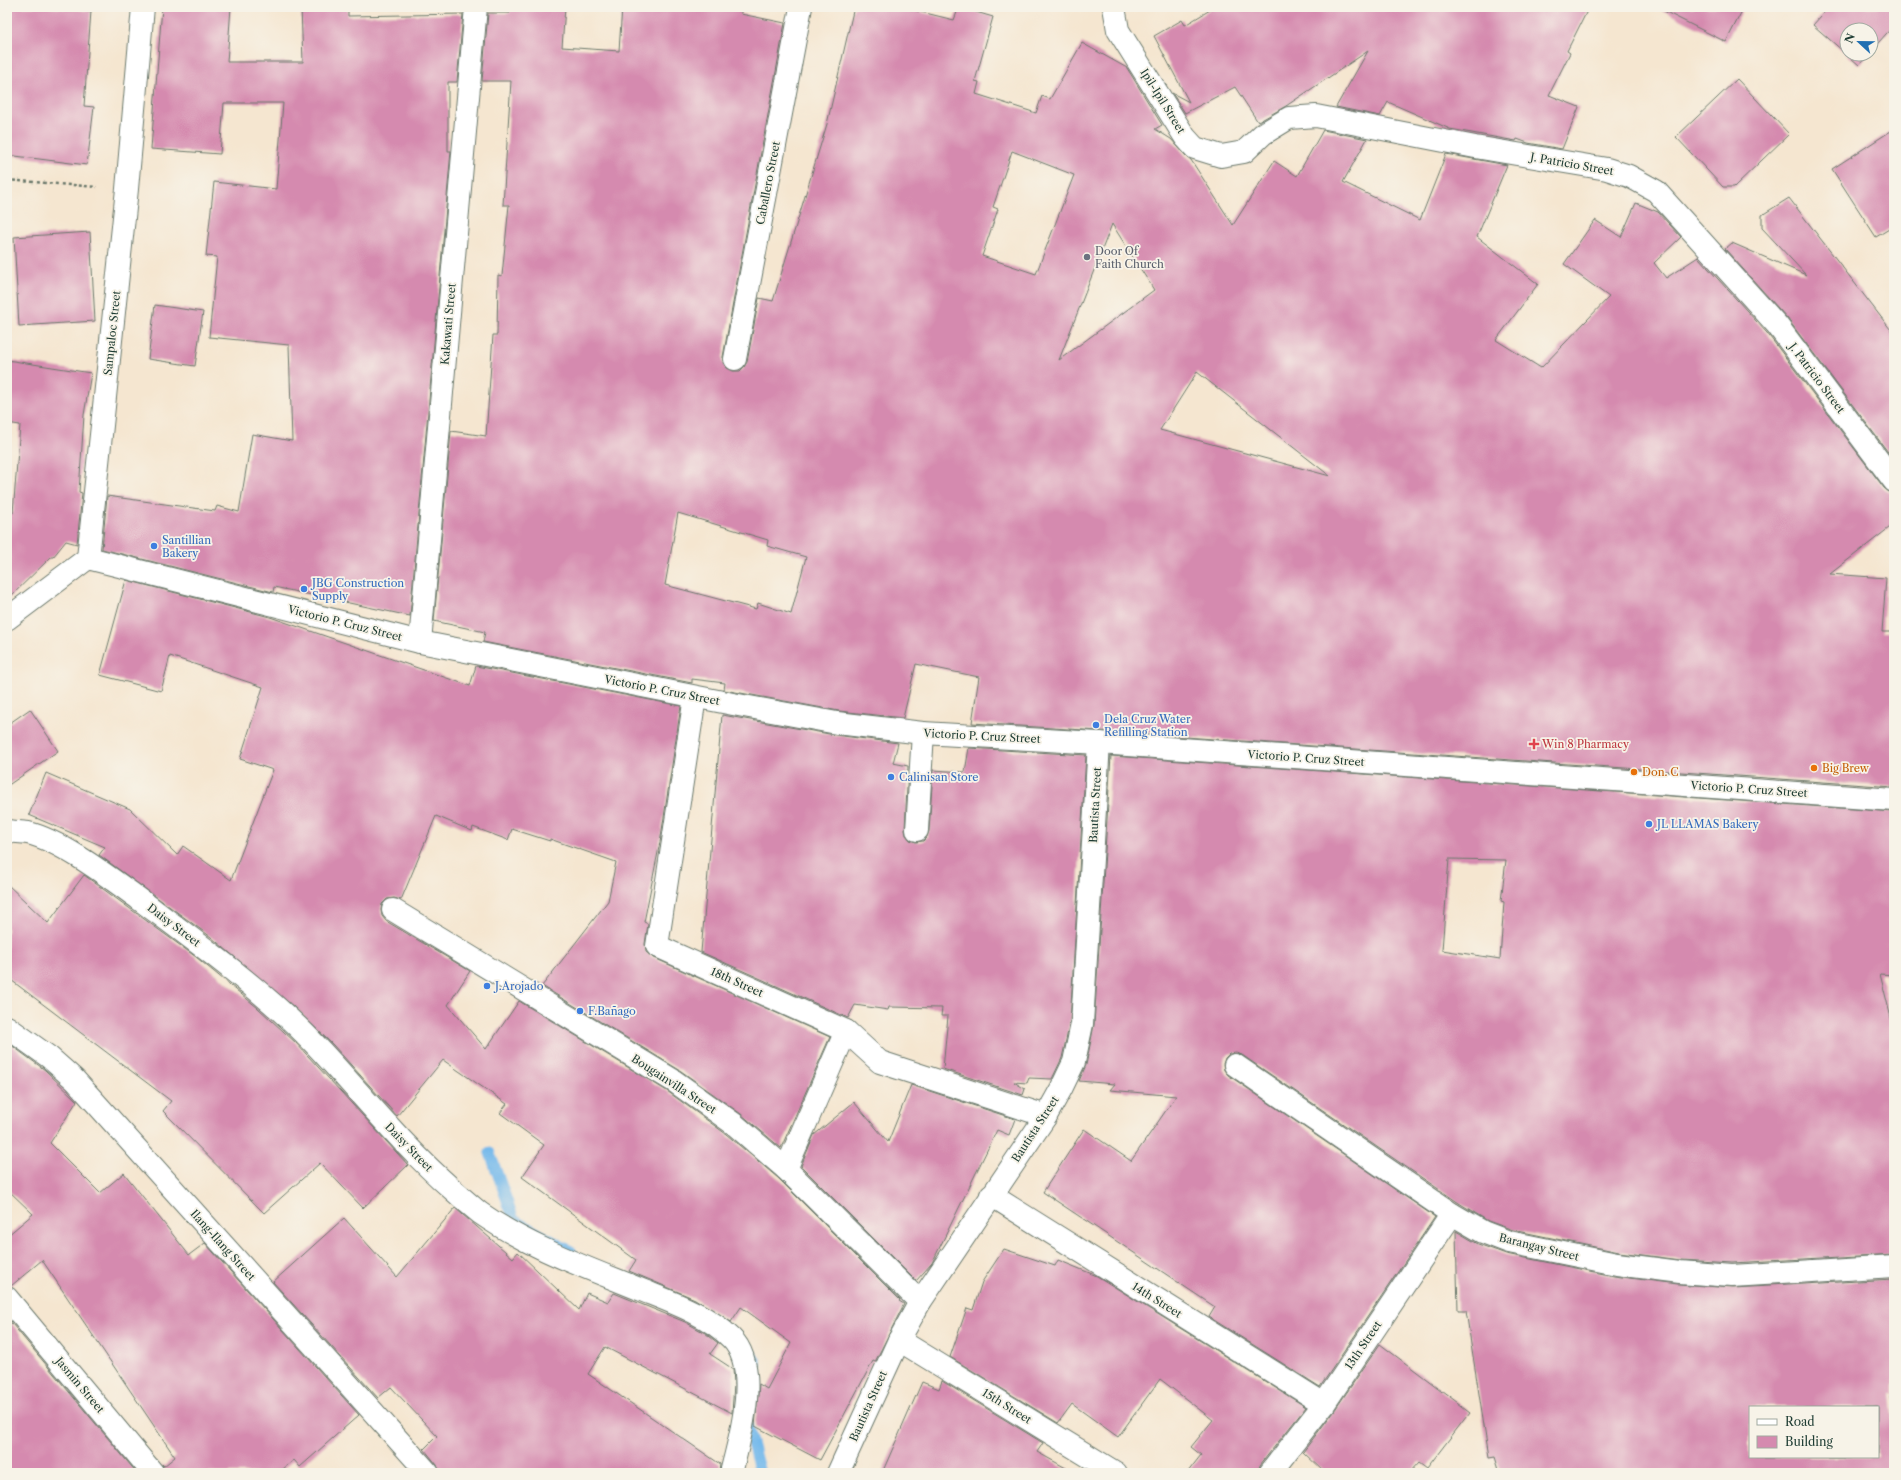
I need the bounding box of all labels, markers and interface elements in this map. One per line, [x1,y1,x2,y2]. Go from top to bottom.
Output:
north arrow [1839,22,1879,62]
text: N [1841,31,1858,45]
street label: Ipil-Ipil Street [1137,66,1189,136]
street label: Caballero Street [753,140,783,226]
street label: J. Patricio Street [1527,149,1615,178]
place label: Door Of Faith Church [1095,244,1164,271]
marker: Door Of Faith Church [1082,252,1092,262]
street label: Kakawati Street [437,282,459,365]
street label: Sampaloc Street [101,290,123,376]
street label: J. Patricio Street [1785,338,1848,416]
place label: Santillian Bakery [162,533,211,560]
marker: Santillian Bakery [149,541,159,551]
place label: JBG Construction Supply [310,576,404,603]
marker: JBG Construction Supply [299,584,309,594]
street label: Victorio P. Cruz Street [285,602,404,644]
street label: Victorio P. Cruz Street [602,672,721,708]
place label: Dela Cruz Water Refilling Station [1104,712,1191,739]
marker: Dela Cruz Water Refilling Station [1091,720,1101,730]
street label: Victorio P. Cruz Street [922,726,1041,746]
place label: Win 8 Pharmacy [1541,737,1630,751]
marker: Win 8 Pharmacy [1529,739,1539,749]
street label: Victorio P. Cruz Street [1246,747,1365,769]
place label: Big Brew [1822,761,1870,775]
marker: Big Brew [1809,763,1819,773]
place label: Don. C [1642,765,1679,779]
street label: Bautista Street [1086,767,1104,843]
marker: Don. C [1629,767,1639,777]
place label: Calinisan Store [899,770,978,784]
marker: Calinisan Store [886,772,896,782]
street label: Victorio P. Cruz Street [1689,778,1808,800]
place label: JL LLAMAS Bakery [1655,817,1759,831]
marker: JL LLAMAS Bakery [1644,819,1654,829]
street label: Daisy Street [145,901,203,950]
street label: 18th Street [709,964,766,1000]
place label: J.Arojado [493,979,544,993]
marker: J.Arojado [482,981,492,991]
place label: F.Bañago [588,1004,636,1018]
marker: F.Bañago [575,1006,585,1016]
street label: Bougainvilla Street [629,1051,719,1117]
street label: Bautista Street [1008,1093,1062,1165]
street label: Daisy Street [382,1120,436,1174]
street label: Ilang-Ilang Street [187,1207,259,1284]
street label: Barangay Street [1498,1230,1581,1264]
street label: 14th Street [1130,1279,1184,1321]
street label: 13th Street [1342,1318,1384,1372]
street label: Jasmin Street [51,1353,108,1416]
street label: Bautista Street [846,1368,890,1444]
street label: 15th Street [980,1385,1034,1427]
legend [1749,1406,1879,1458]
text: Road [1785,1414,1815,1429]
text: Building [1785,1434,1833,1449]

